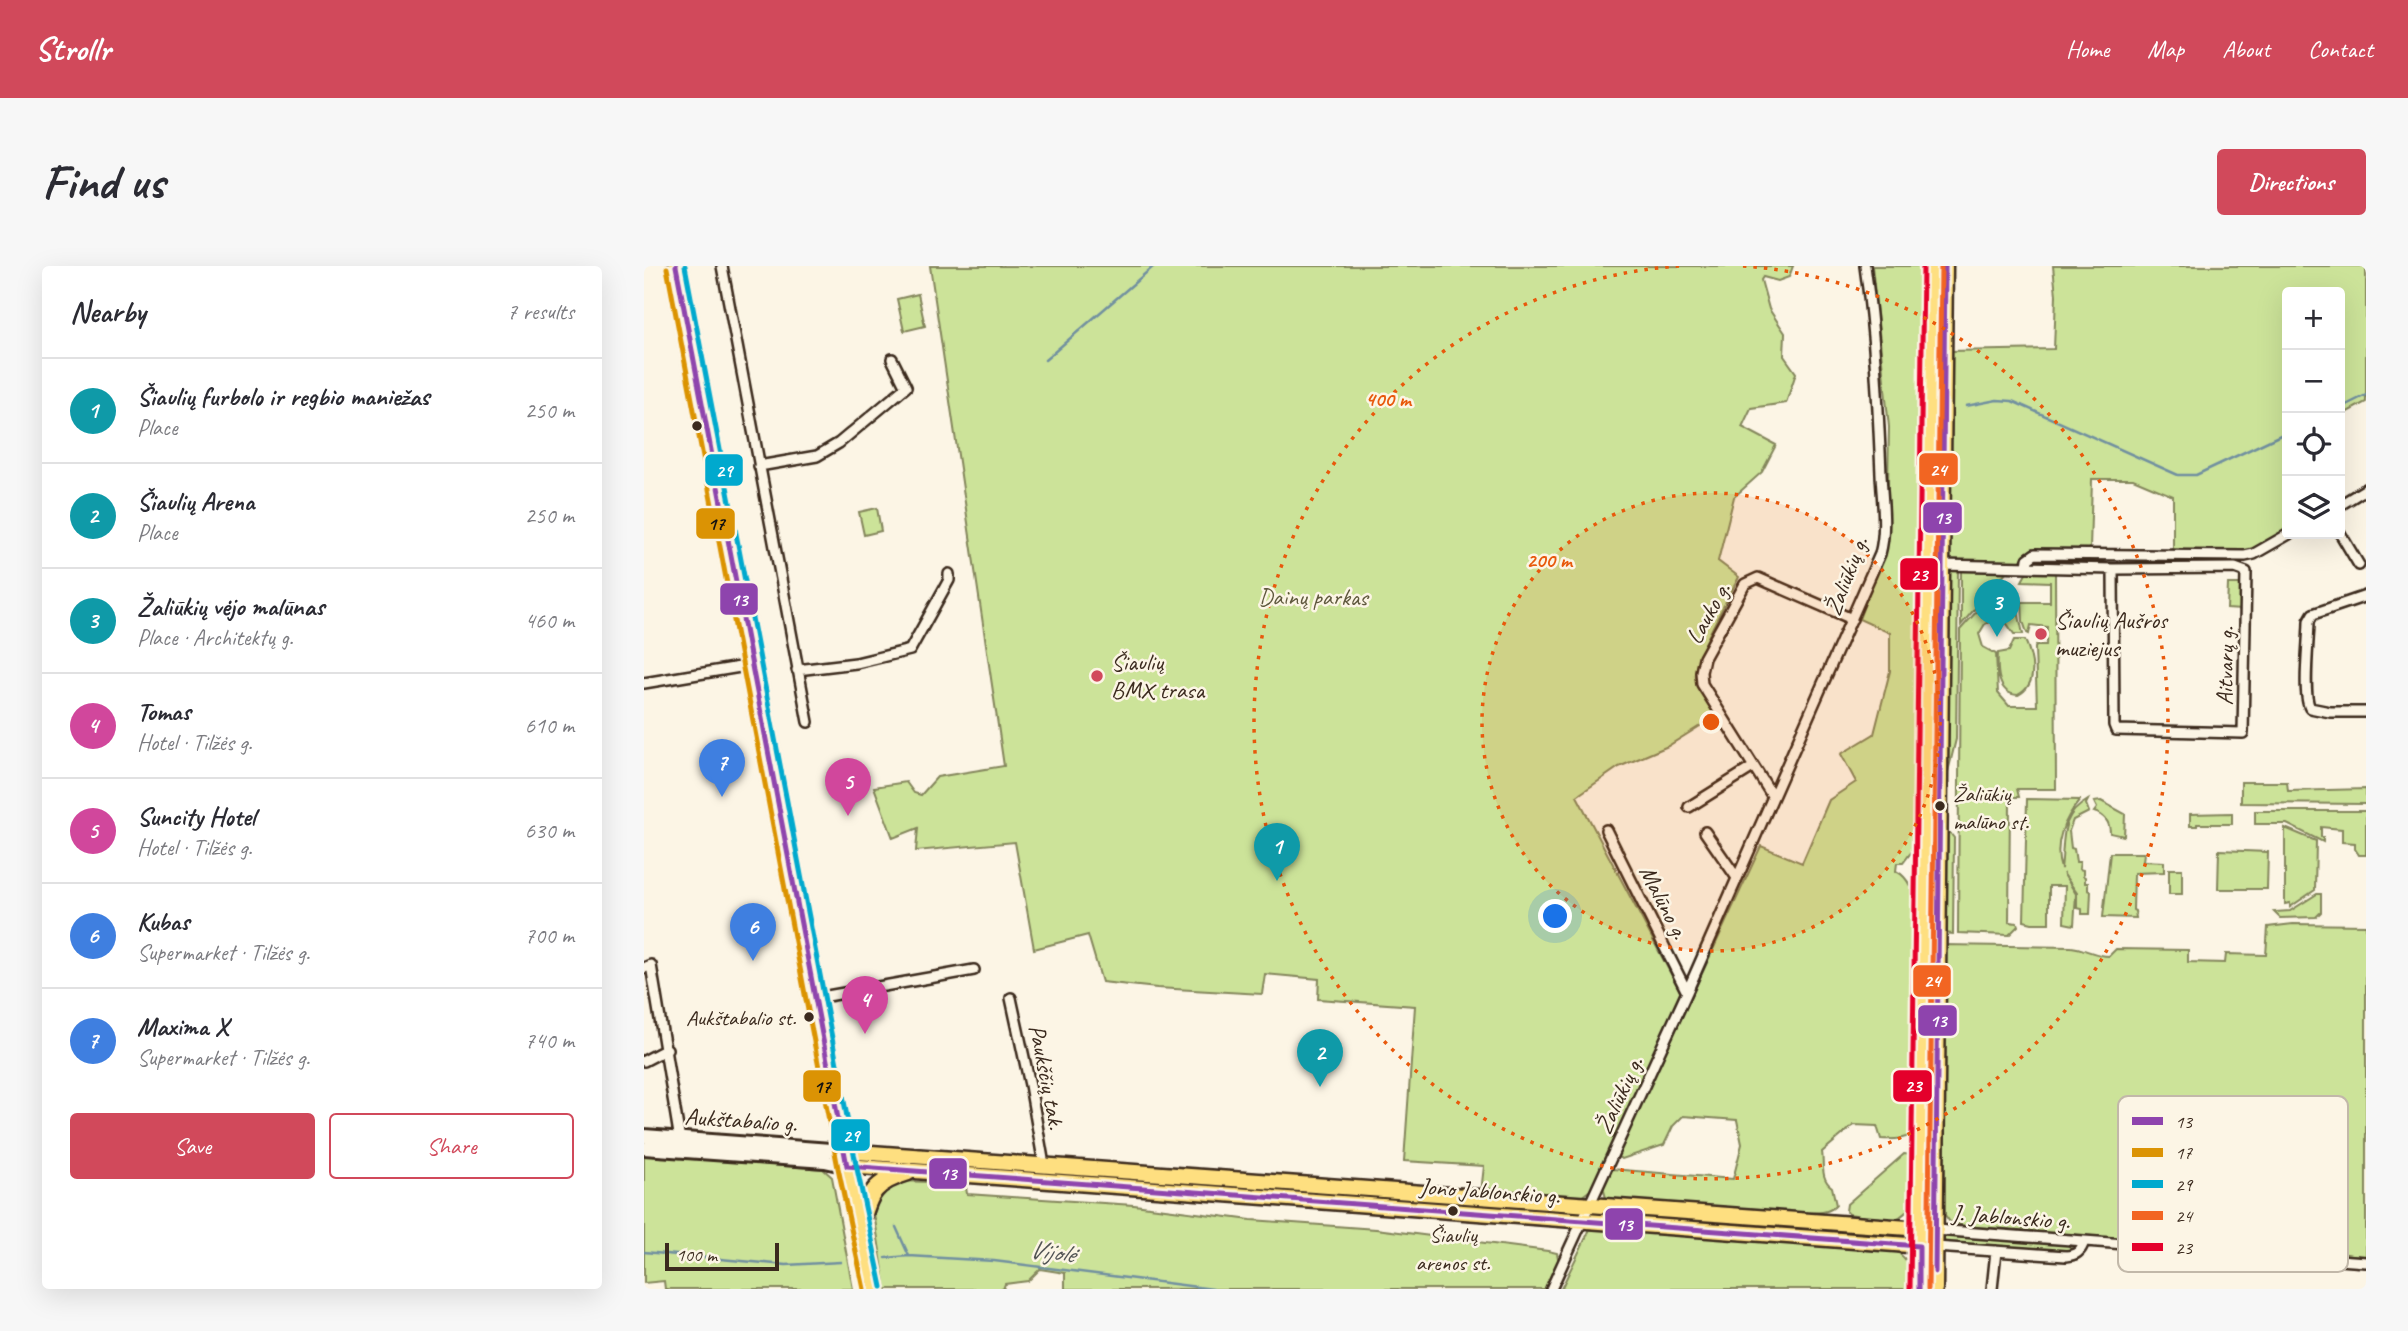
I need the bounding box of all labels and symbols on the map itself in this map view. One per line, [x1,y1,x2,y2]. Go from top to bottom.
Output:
text: 400 m [1365,386,1413,412]
unlabelled marker [690,419,704,433]
line badge: 24 [1918,452,1959,486]
line badge: 29 [704,453,744,487]
text: 24 [1929,458,1949,482]
text: 29 [716,459,735,483]
line badge: 13 [1922,501,1963,534]
text: 13 [1933,506,1953,530]
line badge: 17 [695,507,736,540]
text: 17 [707,512,727,536]
street label: Žaliūkių g. [1817,532,1875,620]
text: 200 m [1526,547,1574,573]
line badge: 23 [1899,557,1939,591]
text: 23 [1910,563,1930,587]
street label: Lauko g. [1679,577,1737,649]
pin: 3 [1974,579,2020,637]
line badge: 13 [719,582,759,616]
park label: Dainų parkas [1258,582,1370,612]
text: 13 [730,588,750,612]
place label: Šiaulių Aušros muziejus [2055,605,2169,663]
marker: Šiaulių Aušros muziejus [2033,626,2049,642]
street label: Aitvarų g. [2209,626,2241,706]
place label: Šiaulių BMX trasa [1111,647,1205,705]
marker: Šiaulių BMX trasa [1089,668,1105,684]
centre of rings [1699,710,1723,734]
pin: 7 [699,739,745,797]
pin: 5 [825,758,871,816]
place label: Žaliūkių malūno st. [1953,780,2030,836]
marker: Žaliūkių malūno st. [1933,799,1947,813]
pin: 1 [1254,823,1300,881]
street label: Malūno g. [1633,860,1695,944]
your location [1538,899,1572,933]
pin: 6 [730,903,776,961]
line badge: 24 [1912,964,1952,998]
text: 24 [1923,969,1943,993]
pin: 4 [842,976,888,1034]
place label: Aukštabalio st. [686,1004,797,1032]
line badge: 13 [1917,1004,1958,1037]
text: 13 [1929,1009,1949,1033]
marker: Aukštabalio st. [802,1010,816,1024]
street label: Paukščių tak. [1022,1022,1072,1132]
pin: 2 [1297,1029,1343,1087]
street label: Žaliūkių g. [1588,1051,1650,1138]
line badge: 17 [802,1069,842,1103]
line badge: 23 [1892,1069,1933,1103]
text: 23 [1904,1074,1924,1098]
text: 17 [813,1075,833,1099]
legend [2118,1096,2348,1272]
street label: Aukštabalio g. [684,1101,798,1139]
text: 13 [2175,1110,2194,1134]
line badge: 29 [830,1118,871,1152]
text: 29 [843,1124,862,1148]
text: 17 [2175,1141,2194,1165]
line badge: 13 [928,1157,968,1190]
text: 13 [939,1162,959,1186]
street label: Jono Jablonskio g. [1418,1171,1561,1211]
text: 29 [2175,1173,2194,1197]
street label: J. Jablonskio g. [1950,1198,2071,1236]
marker: Šiaulių arenos st. [1446,1204,1460,1218]
text: 24 [2175,1204,2195,1228]
line badge: 13 [1604,1207,1644,1241]
text: 13 [1615,1213,1635,1237]
place label: Šiaulių arenos st. [1416,1221,1491,1277]
water label: Vijolė [1028,1232,1082,1271]
text: 23 [2175,1236,2194,1260]
scale bar [665,1240,779,1272]

